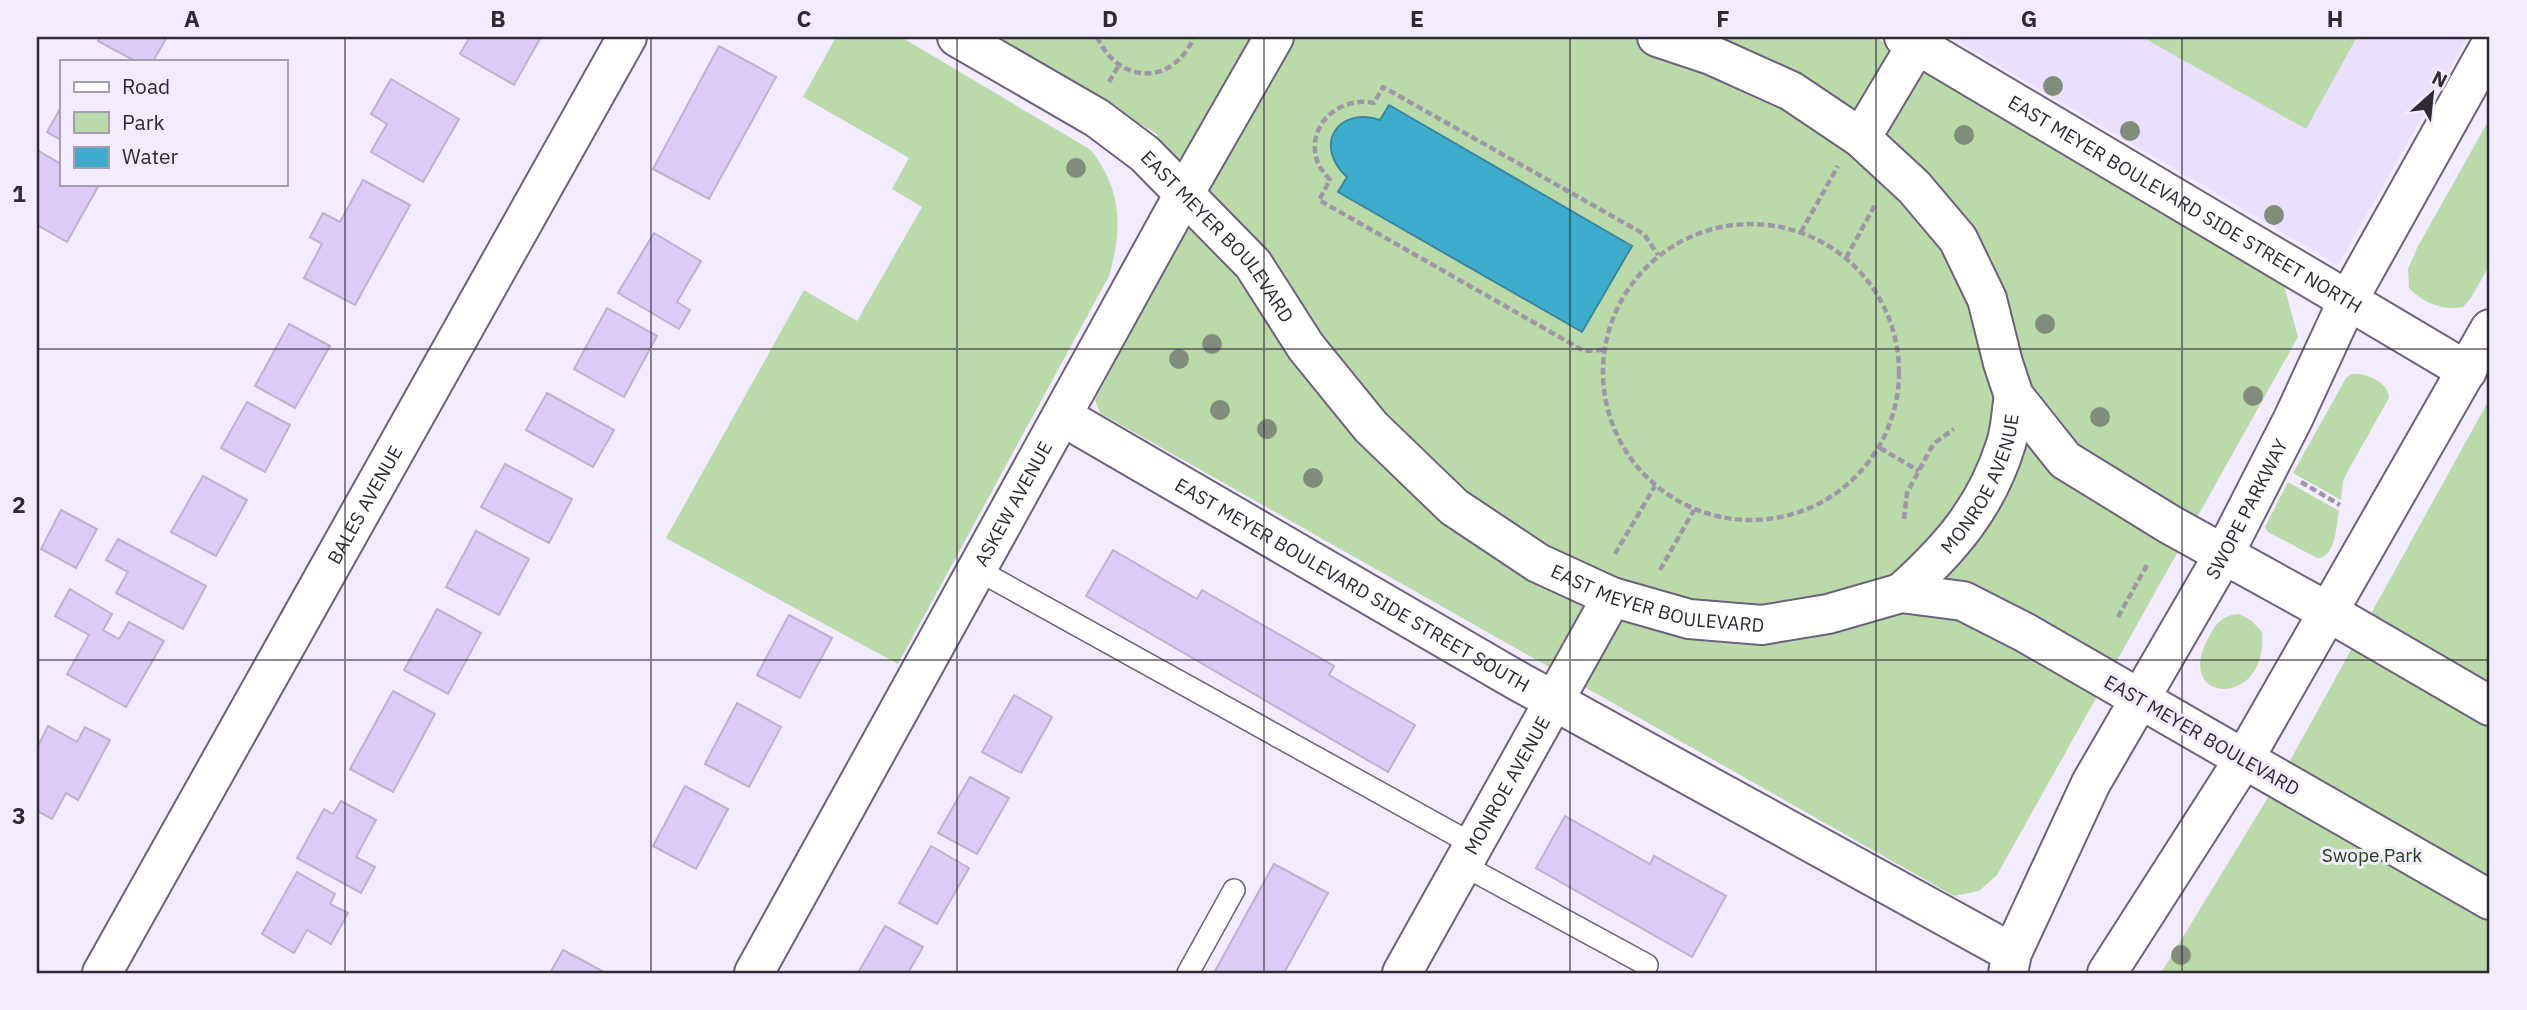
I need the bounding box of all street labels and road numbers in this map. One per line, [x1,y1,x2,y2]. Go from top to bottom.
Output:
street label: EAST MEYER BOULEVARD SIDE STREET NORTH [2004,90,2367,318]
street label: EAST MEYER BOULEVARD [1136,145,1299,327]
street label: MONROE AVENUE [1935,412,2023,558]
street label: SWOPE PARKWAY [2200,434,2293,583]
street label: ASKEW AVENUE [969,437,1057,570]
street label: BALES AVENUE [322,441,407,568]
street label: EAST MEYER BOULEVARD SIDE STREET SOUTH [1171,472,1534,697]
street label: EAST MEYER BOULEVARD [1547,559,1765,637]
street label: EAST MEYER BOULEVARD [2100,669,2304,801]
street label: MONROE AVENUE [1459,712,1555,859]

